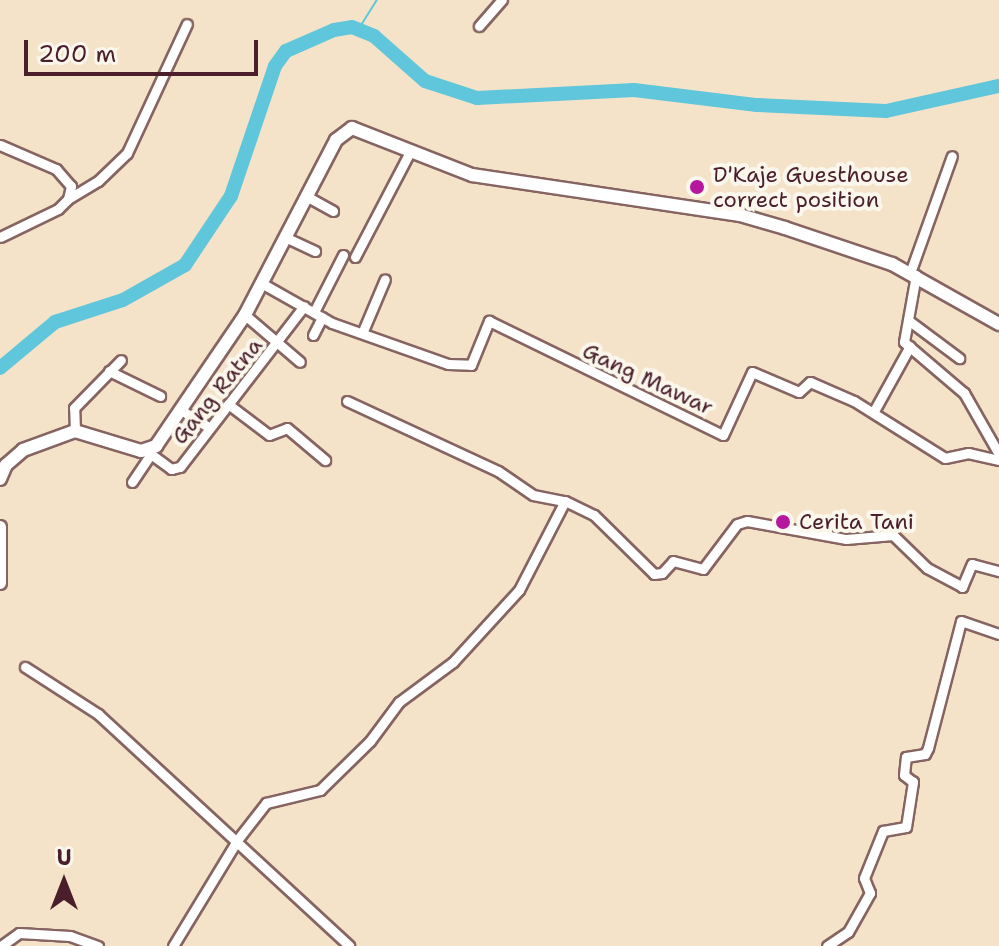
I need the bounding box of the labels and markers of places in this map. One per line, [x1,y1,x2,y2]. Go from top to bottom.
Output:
place label: D'Kaje Guesthouse correct position [713,161,909,212]
marker: D'Kaje Guesthouse correct position [688,178,706,196]
place label: Cerita Tani [799,509,914,535]
marker: Cerita Tani [774,513,792,531]

